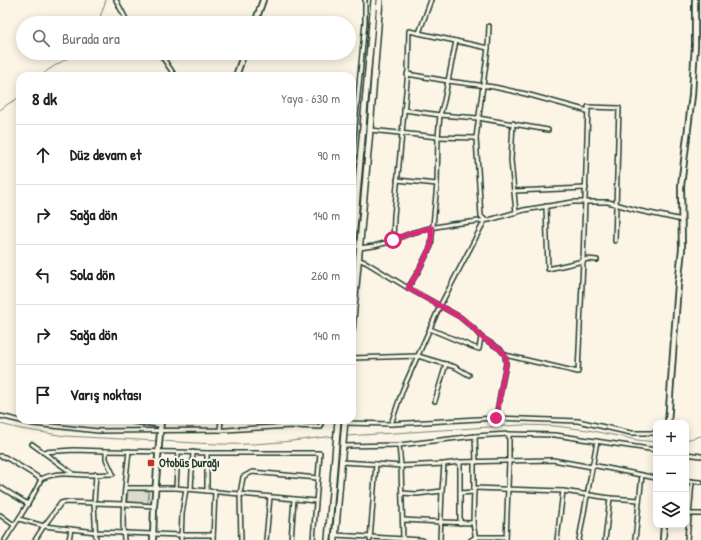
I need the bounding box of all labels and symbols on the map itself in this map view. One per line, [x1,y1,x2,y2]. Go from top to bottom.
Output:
route start [384,231,402,249]
route end [487,409,505,427]
place label: Otobüs Durağı [159,454,220,472]
marker: Otobüs Durağı [146,458,156,468]

